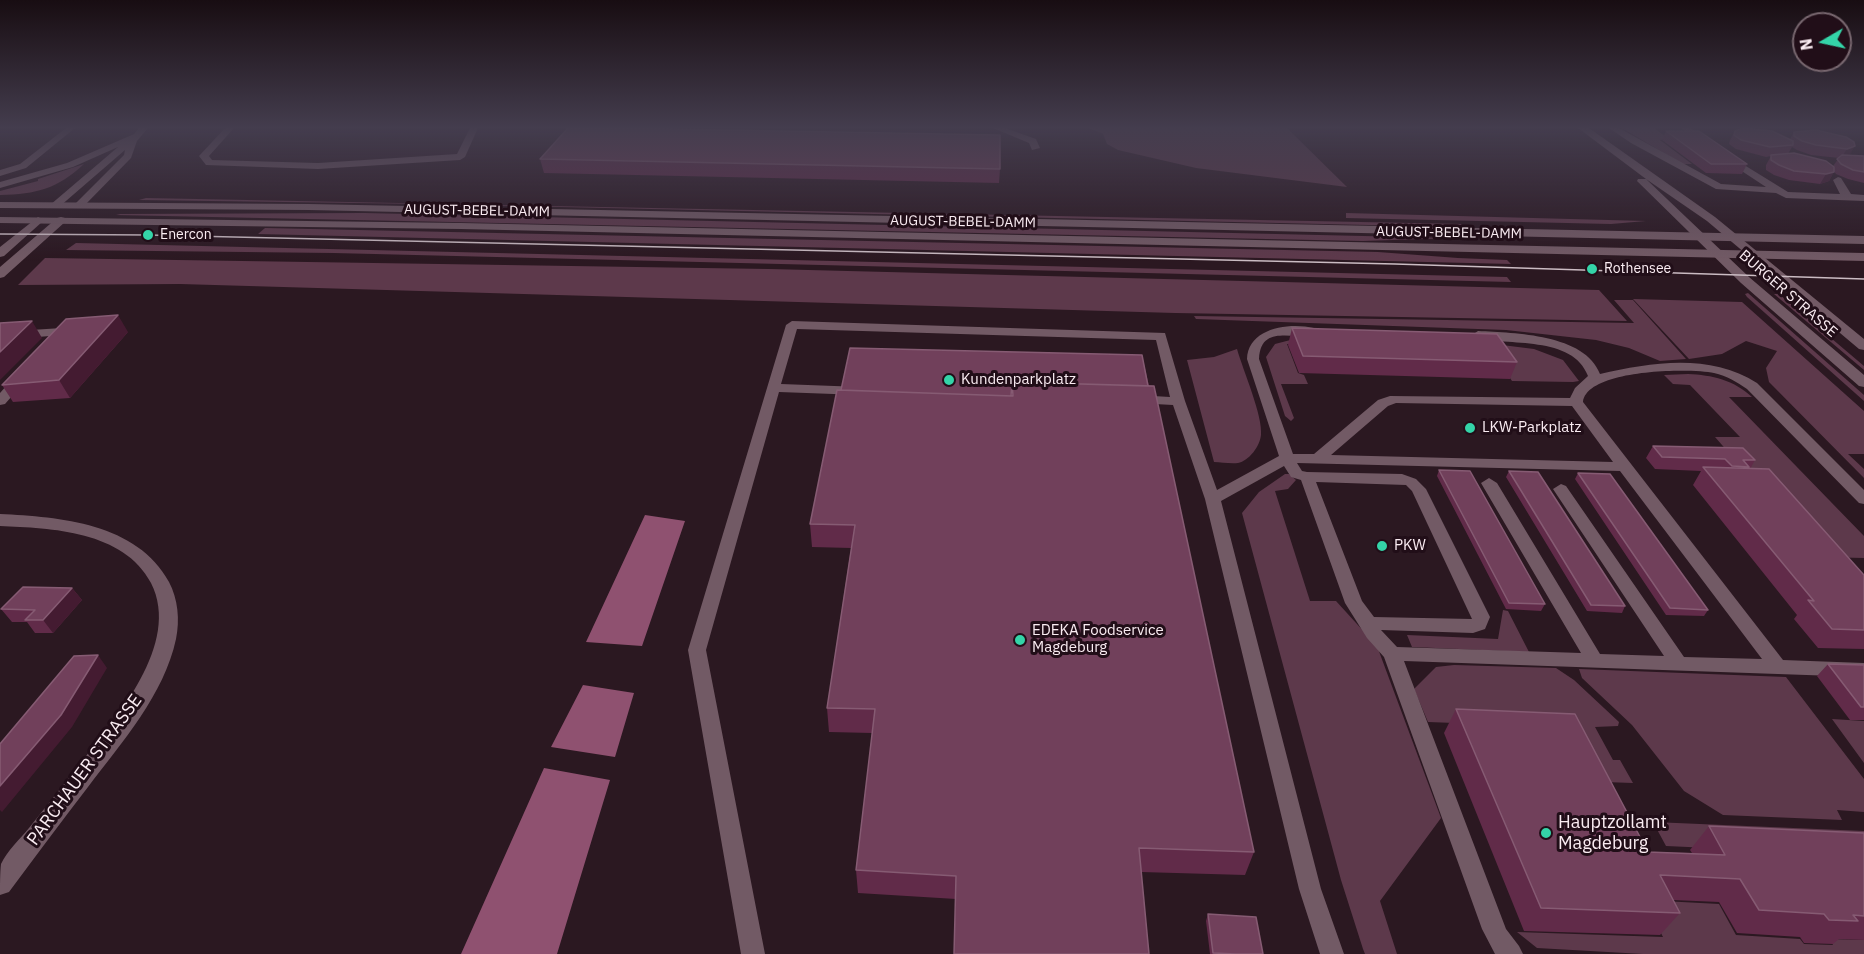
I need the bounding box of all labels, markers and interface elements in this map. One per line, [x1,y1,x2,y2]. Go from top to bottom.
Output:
north arrow [1792,12,1852,72]
text: N [1795,37,1817,52]
street label: AUGUST-BEBEL-DAMM [404,201,550,221]
street label: AUGUST-BEBEL-DAMM [890,212,1036,232]
street label: AUGUST-BEBEL-DAMM [1376,223,1522,243]
place label: Enercon [160,227,212,243]
marker: Enercon [141,228,155,242]
street label: BURGER STRASSE [1735,247,1841,341]
place label: Rothensee [1604,261,1671,277]
marker: Rothensee [1585,262,1599,276]
place label: Kundenparkplatz [961,371,1076,389]
marker: Kundenparkplatz [942,373,956,387]
place label: LKW-Parkplatz [1482,419,1581,437]
marker: LKW-Parkplatz [1463,421,1477,435]
place label: PKW [1394,537,1426,555]
marker: PKW [1375,539,1389,553]
place label: EDEKA Foodservice Magdeburg [1032,622,1164,657]
marker: EDEKA Foodservice Magdeburg [1013,633,1027,647]
street label: PARCHAUER STRASSE [23,690,147,850]
place label: Hauptzollamt Magdeburg [1558,812,1667,854]
marker: Hauptzollamt Magdeburg [1539,826,1553,840]

